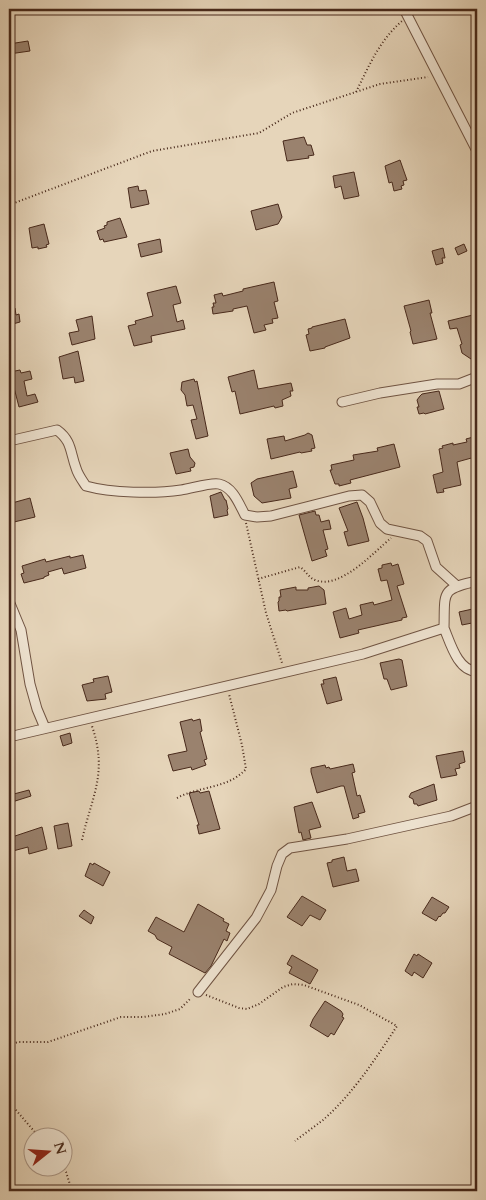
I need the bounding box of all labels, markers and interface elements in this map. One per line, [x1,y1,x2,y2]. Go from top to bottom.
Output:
north arrow [22,1128,72,1178]
text: N [49,1140,71,1157]

